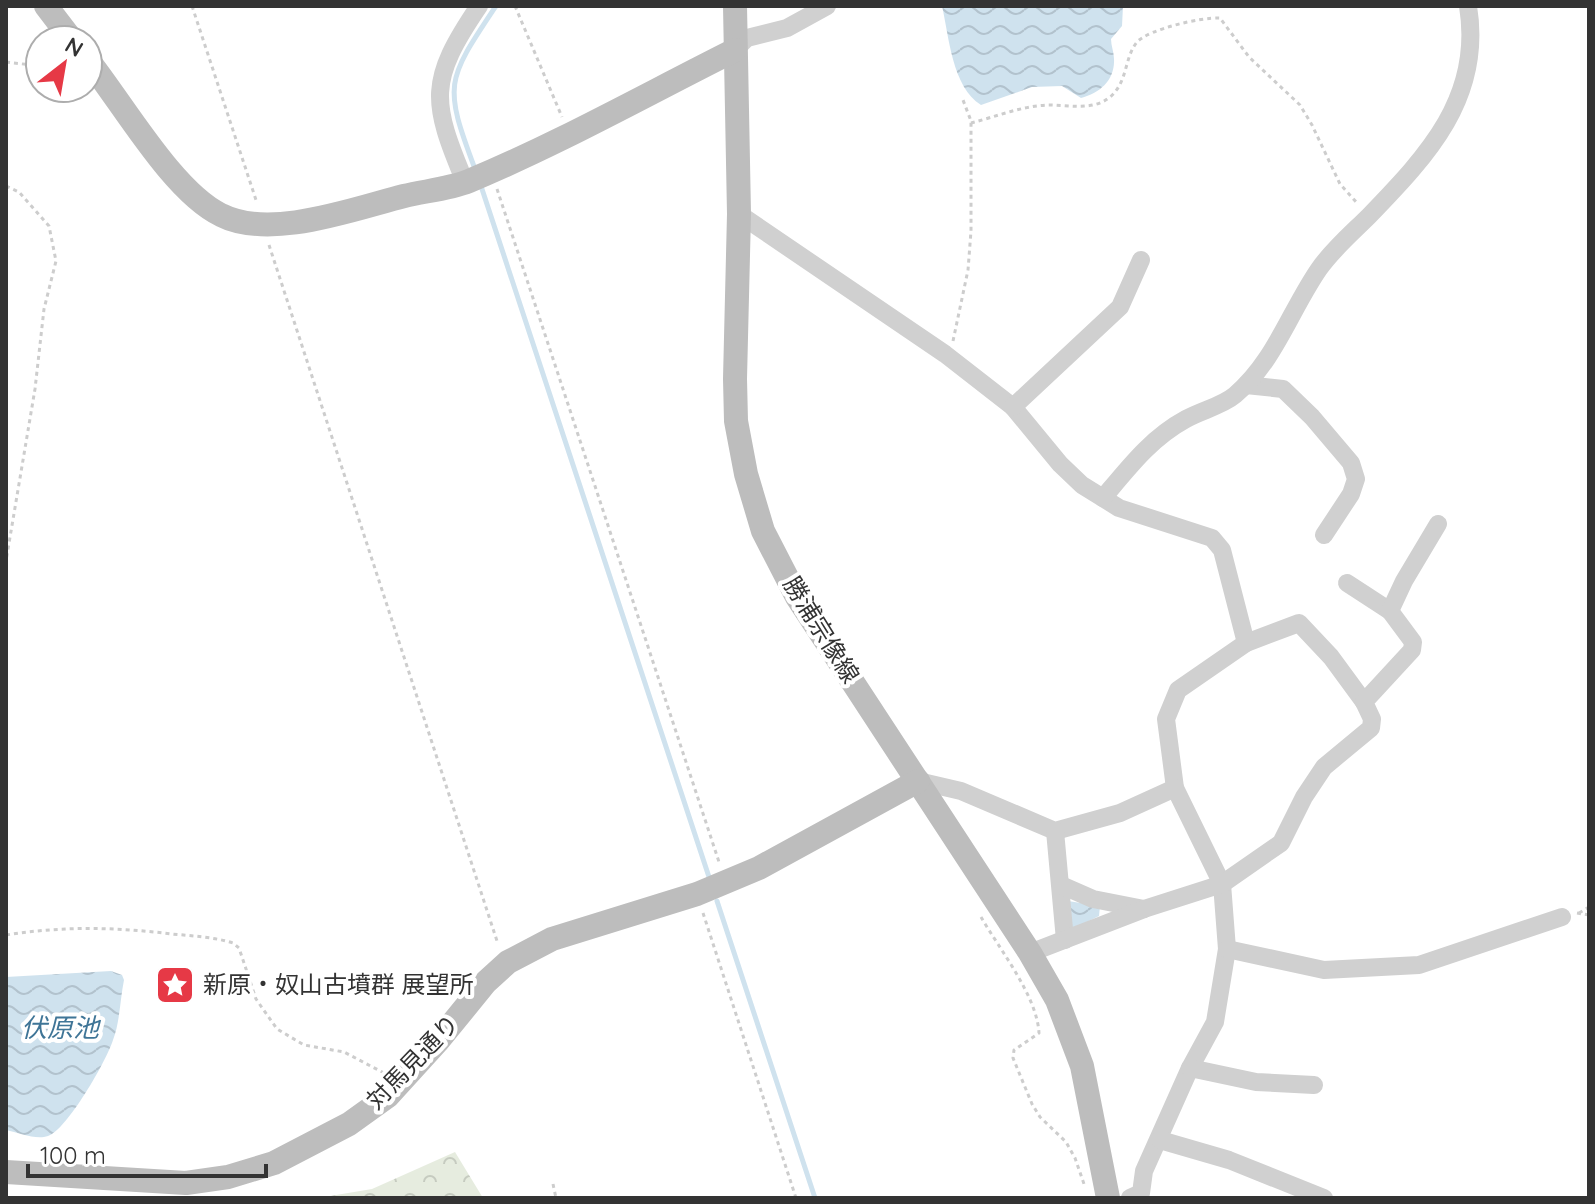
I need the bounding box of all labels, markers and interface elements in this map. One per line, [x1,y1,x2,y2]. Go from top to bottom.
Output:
north arrow [24,24,104,104]
text: N [60,31,88,63]
street label: 勝浦宗像線 [777,571,866,688]
place icon: 新原・奴山古墳群 展望所 [154,964,196,1006]
place label: 新原・奴山古墳群 展望所 [203,969,474,999]
street label: 対馬見通り [360,1008,465,1115]
water label: 伏原池 [21,1011,102,1044]
scale bar [28,1128,266,1178]
text: 100 m [40,1140,106,1170]

